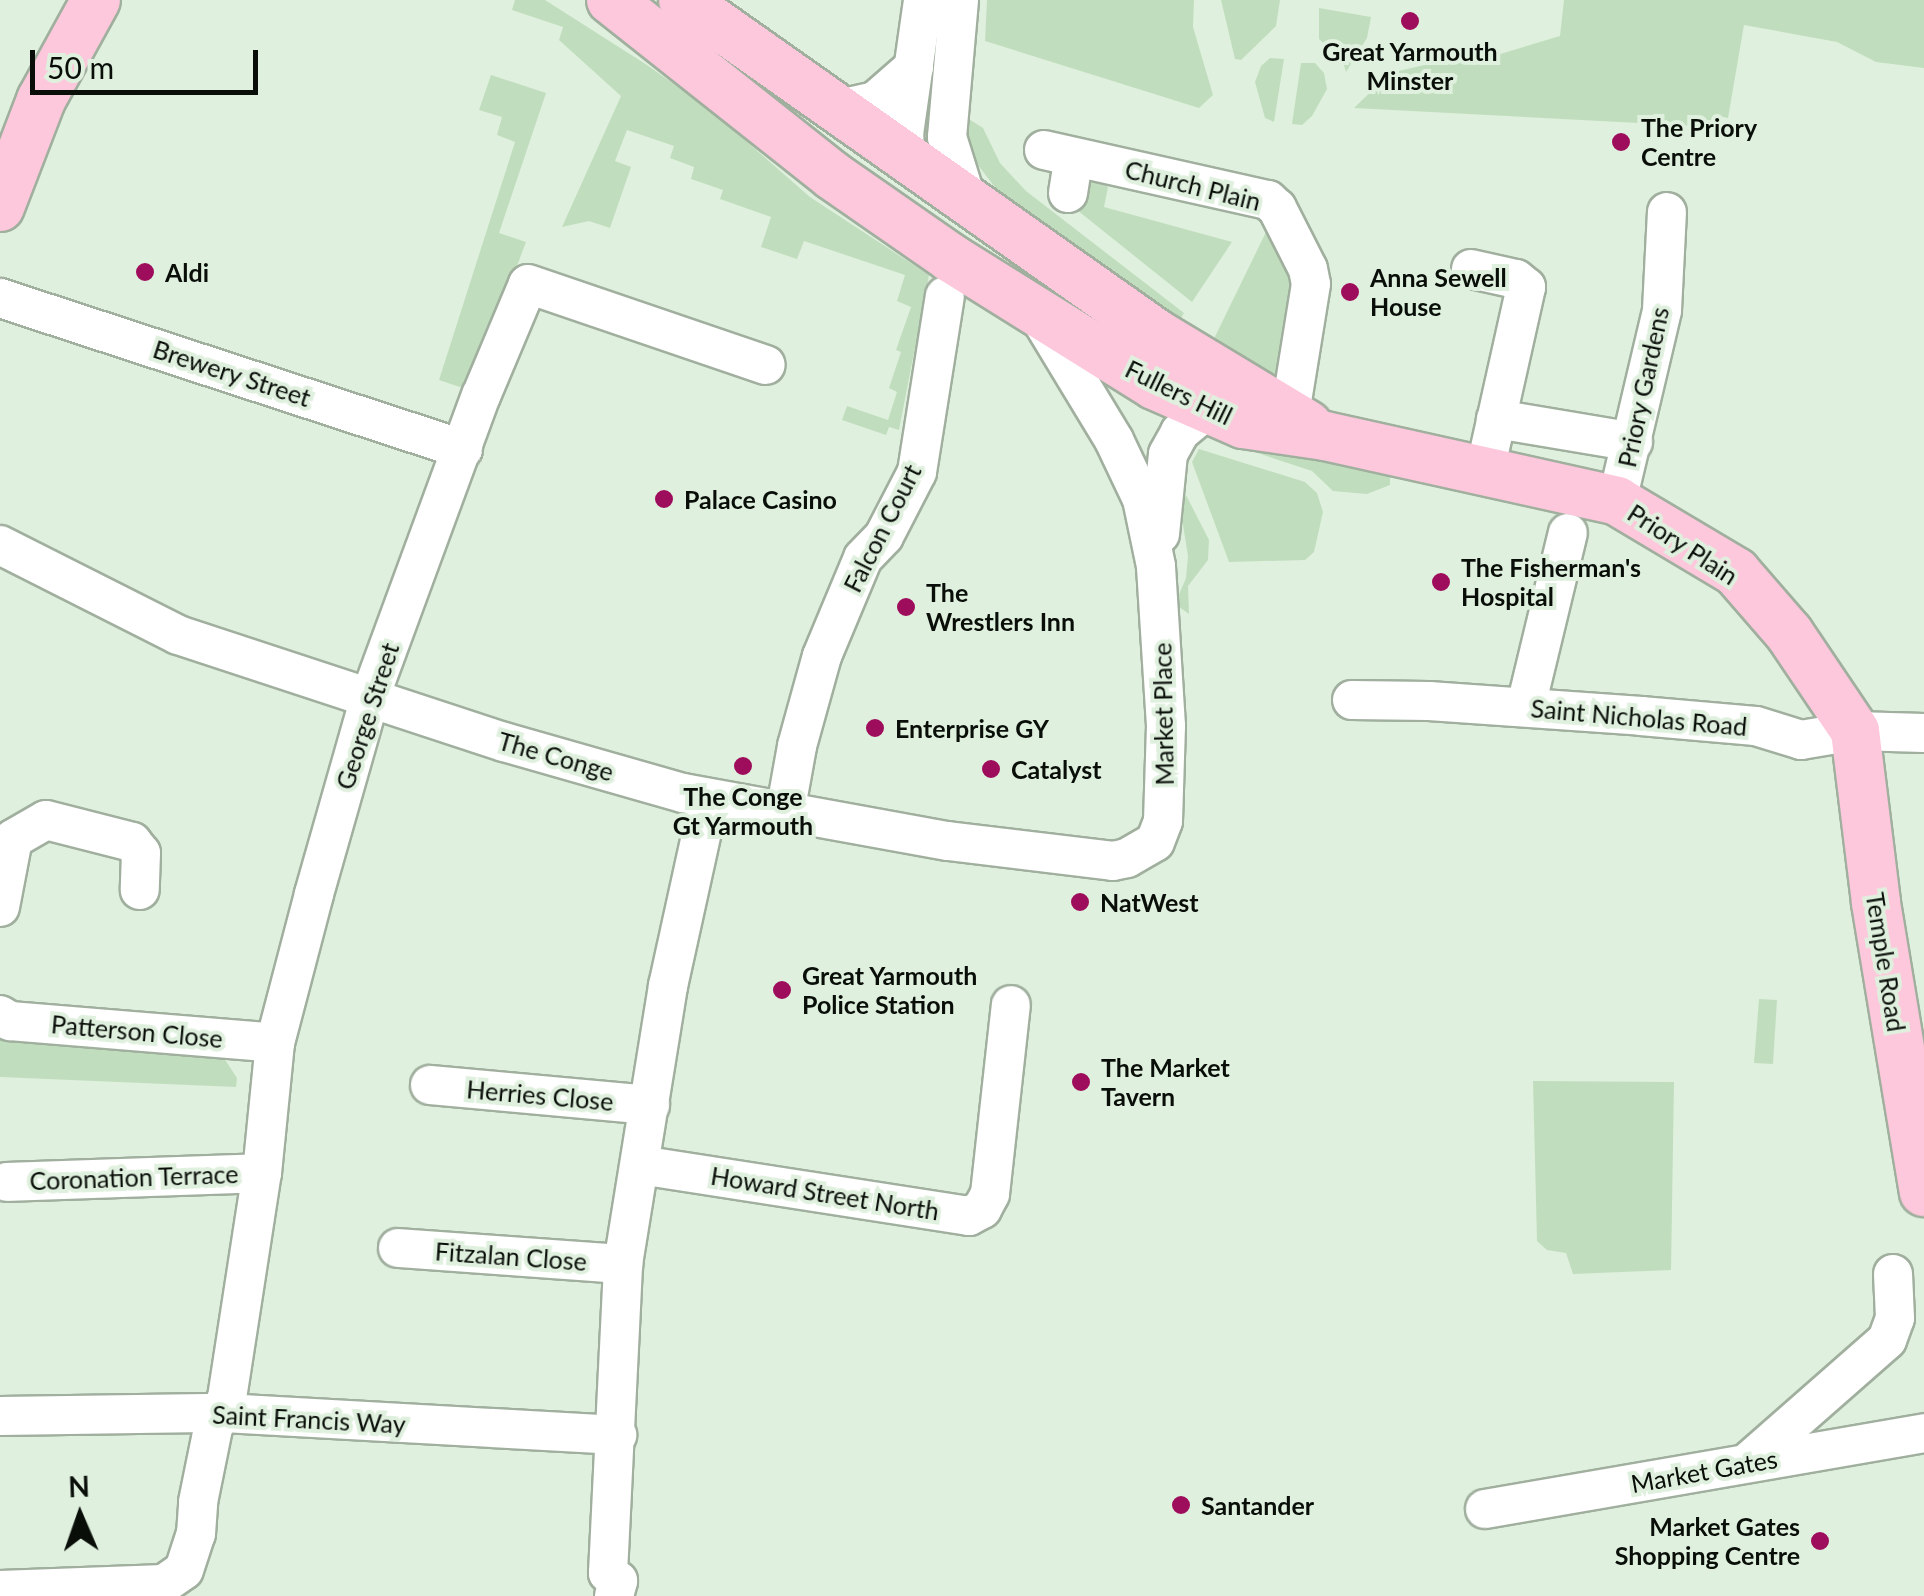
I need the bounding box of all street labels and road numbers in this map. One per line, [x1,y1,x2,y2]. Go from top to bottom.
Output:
street label: Church Plain [1122,154,1264,216]
street label: Priory Gardens [1611,304,1675,470]
street label: Brewery Street [149,333,315,413]
street label: Fullers Hill [1121,353,1237,431]
street label: Falcon Court [837,459,927,597]
street label: Priory Plain [1622,497,1744,591]
street label: George Street [329,639,405,793]
street label: Market Place [1147,642,1179,786]
street label: Saint Nicholas Road [1530,693,1748,741]
street label: The Conge [495,725,617,787]
street label: Temple Road [1860,890,1912,1034]
street label: Patterson Close [50,1009,224,1053]
street label: Herries Close [465,1074,615,1116]
street label: Coronation Terrace [29,1158,239,1196]
street label: Howard Street North [709,1160,941,1226]
street label: Fitzalan Close [434,1236,588,1276]
street label: Saint Francis Way [211,1399,407,1439]
street label: Market Gates [1628,1443,1780,1499]

